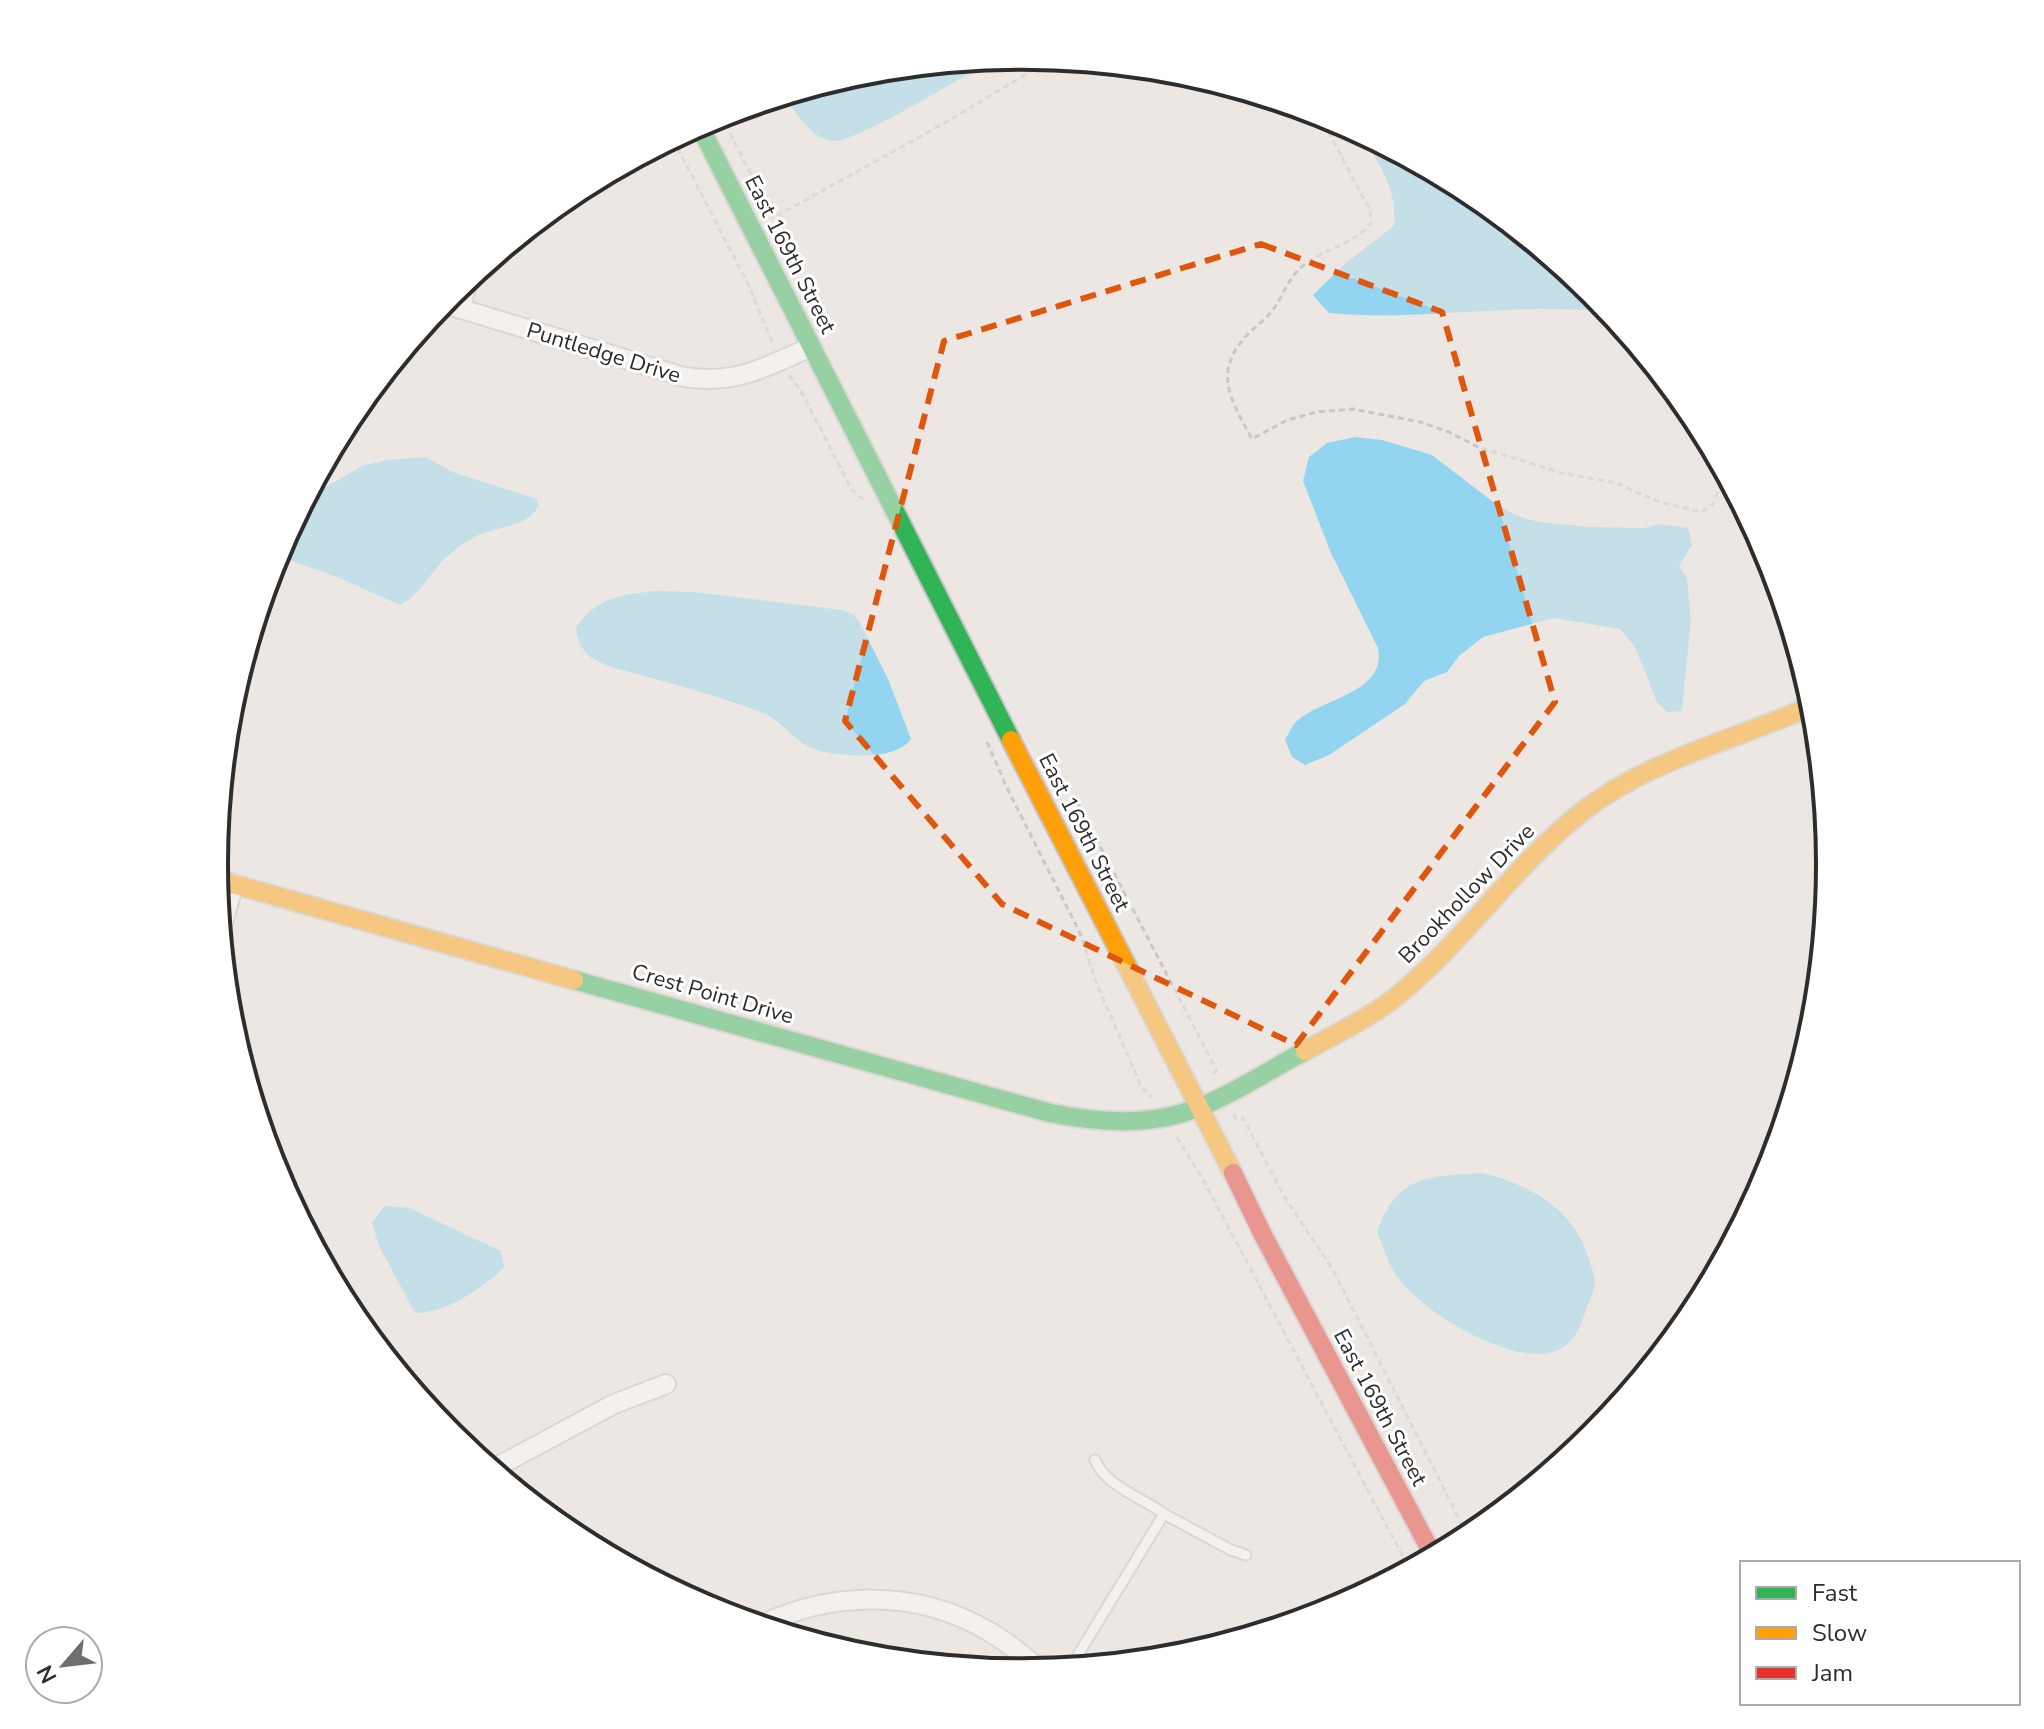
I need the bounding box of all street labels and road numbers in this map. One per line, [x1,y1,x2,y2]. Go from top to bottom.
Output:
street label: East 169th Street [737,170,843,339]
street label: Puntledge Drive [523,315,684,391]
street label: East 169th Street [1031,748,1137,917]
street label: Brookhollow Drive [1392,817,1541,970]
street label: Crest Point Drive [628,957,797,1031]
street label: East 169th Street [1326,1324,1434,1491]

